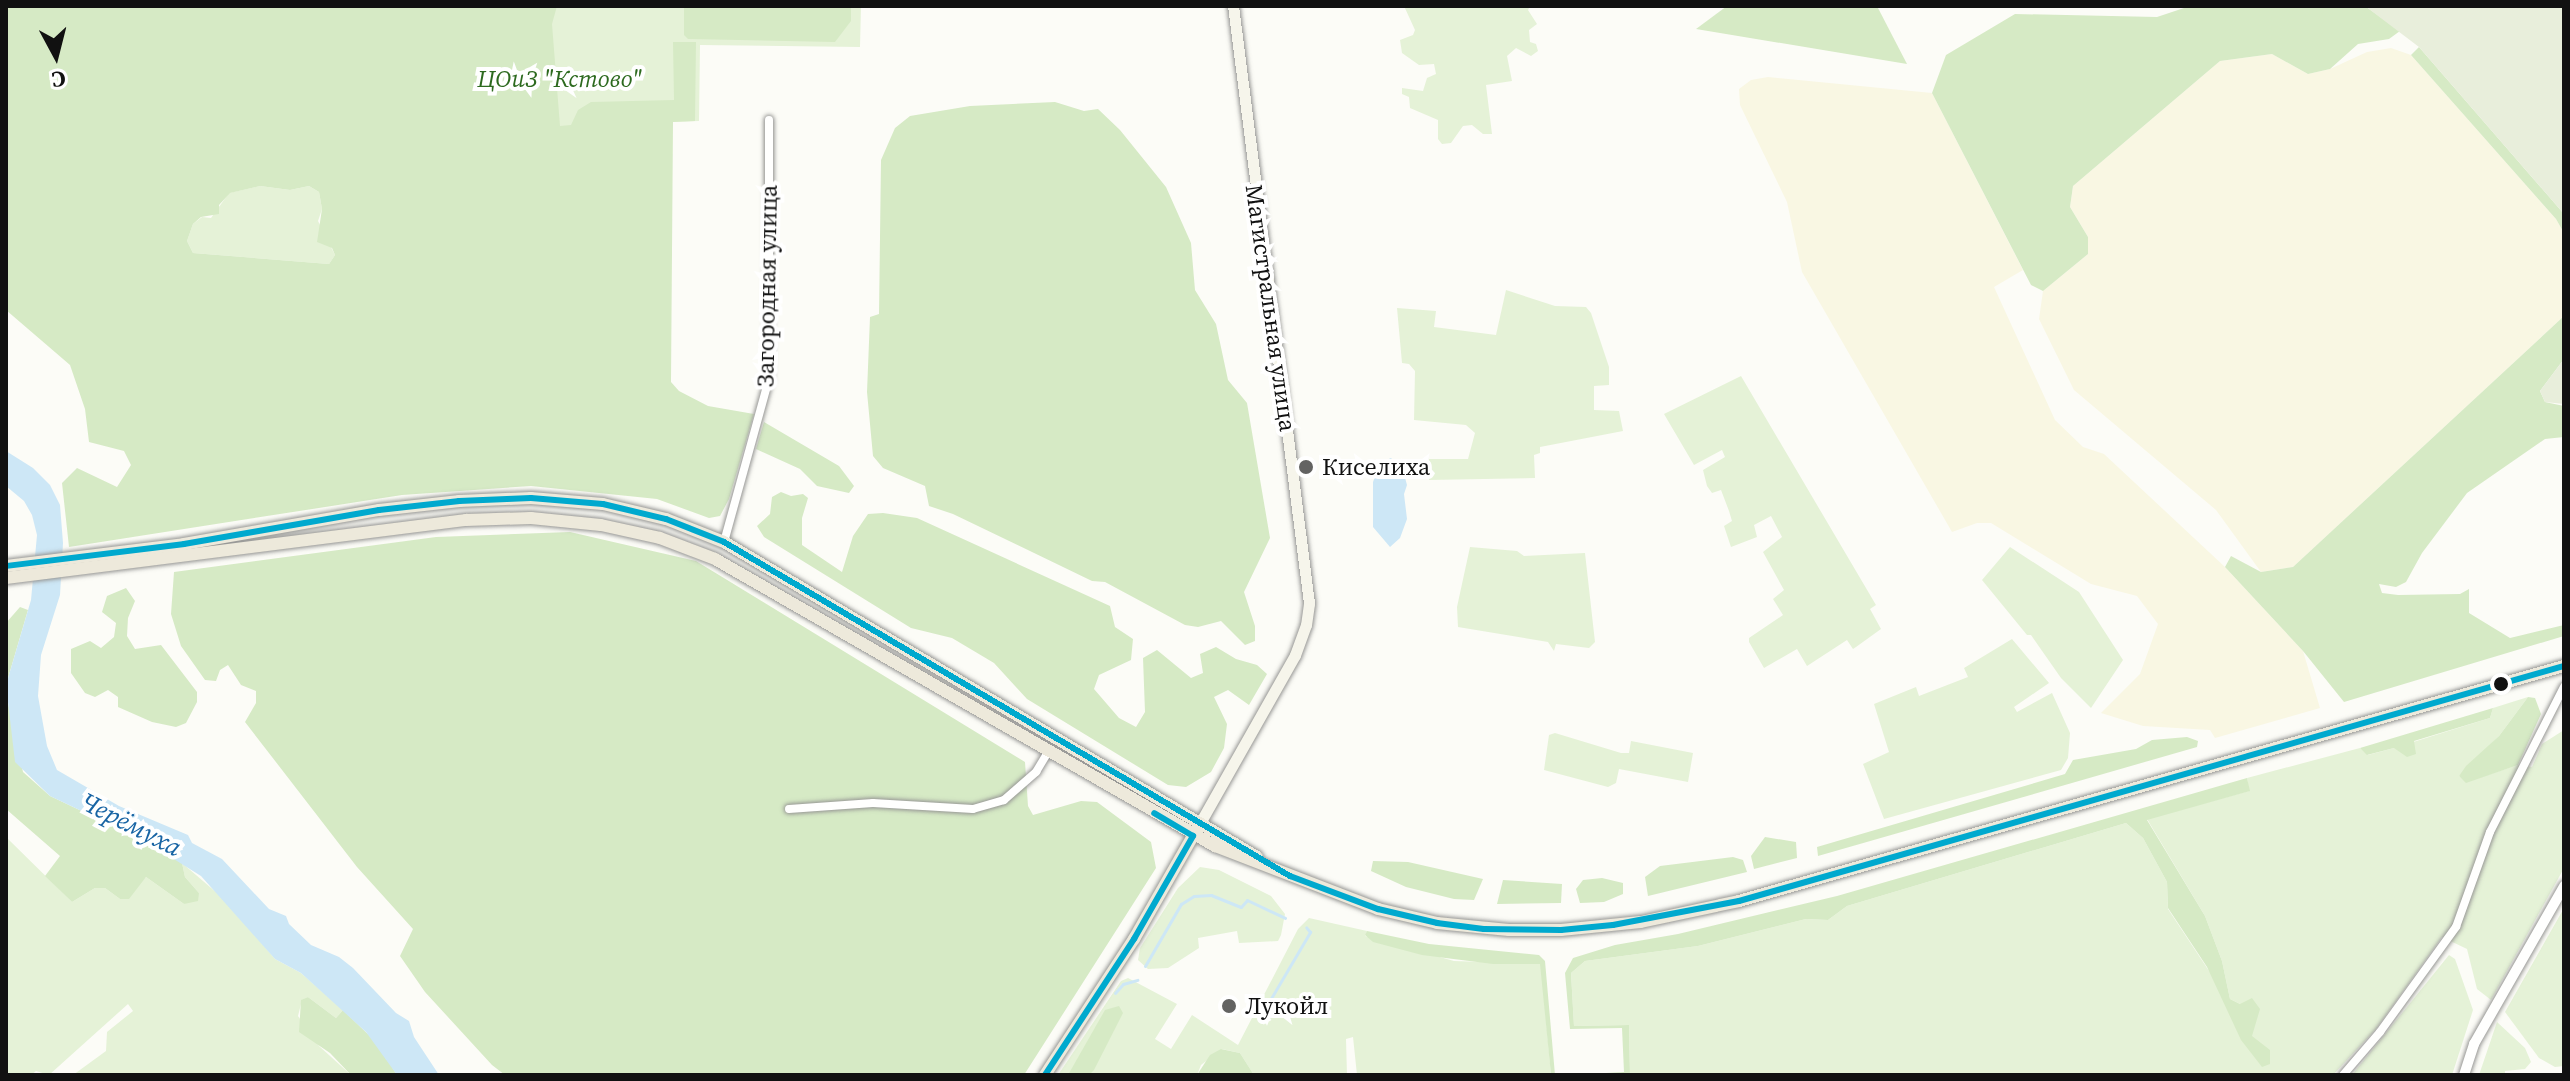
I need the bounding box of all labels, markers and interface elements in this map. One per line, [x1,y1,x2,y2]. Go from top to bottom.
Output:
north arrow [16,16,96,96]
text: С [50,64,68,96]
park label: ЦОиЗ "Кстово" [478,65,642,93]
street label: Магистральная улица [1239,183,1303,433]
street label: Загородная улица [751,184,783,388]
place label: Киселиха [1322,453,1430,481]
marker: Киселиха [1297,458,1315,476]
unlabelled marker [2493,676,2509,692]
water label: Черёмуха [75,786,187,864]
place label: Лукойл [1245,992,1328,1020]
marker: Лукойл [1220,997,1238,1015]

